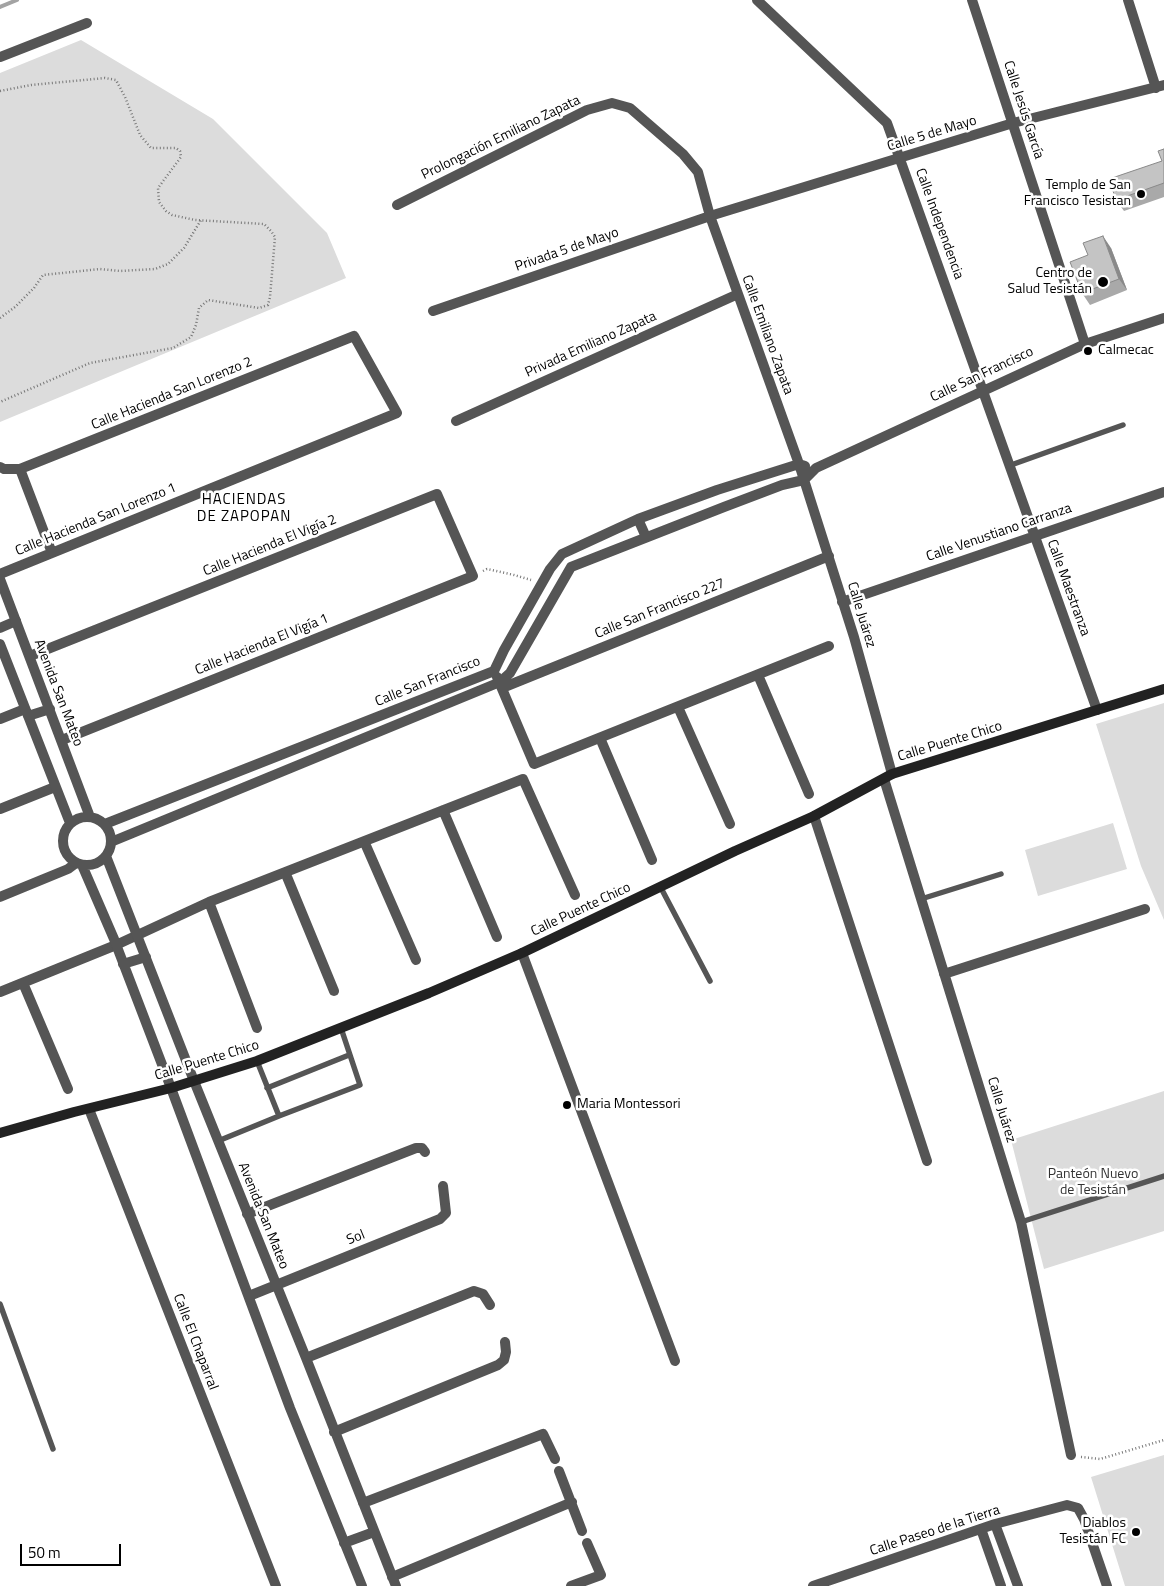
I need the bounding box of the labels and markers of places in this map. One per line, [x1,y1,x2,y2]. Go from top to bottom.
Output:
place label: Templo de San Francisco Tesistan [1024,178,1131,210]
marker: Templo de San Francisco Tesistan [1135,188,1147,200]
place label: Centro de Salud Tesistán [1008,266,1092,298]
marker: Centro de Salud Tesistán [1096,275,1110,289]
place label: Calmecac [1098,343,1154,359]
marker: Calmecac [1082,345,1094,357]
place label: Maria Montessori [577,1097,681,1113]
marker: Maria Montessori [561,1099,573,1111]
place label: Diablos Tesistán FC [1059,1516,1126,1548]
marker: Diablos Tesistán FC [1130,1526,1142,1538]

